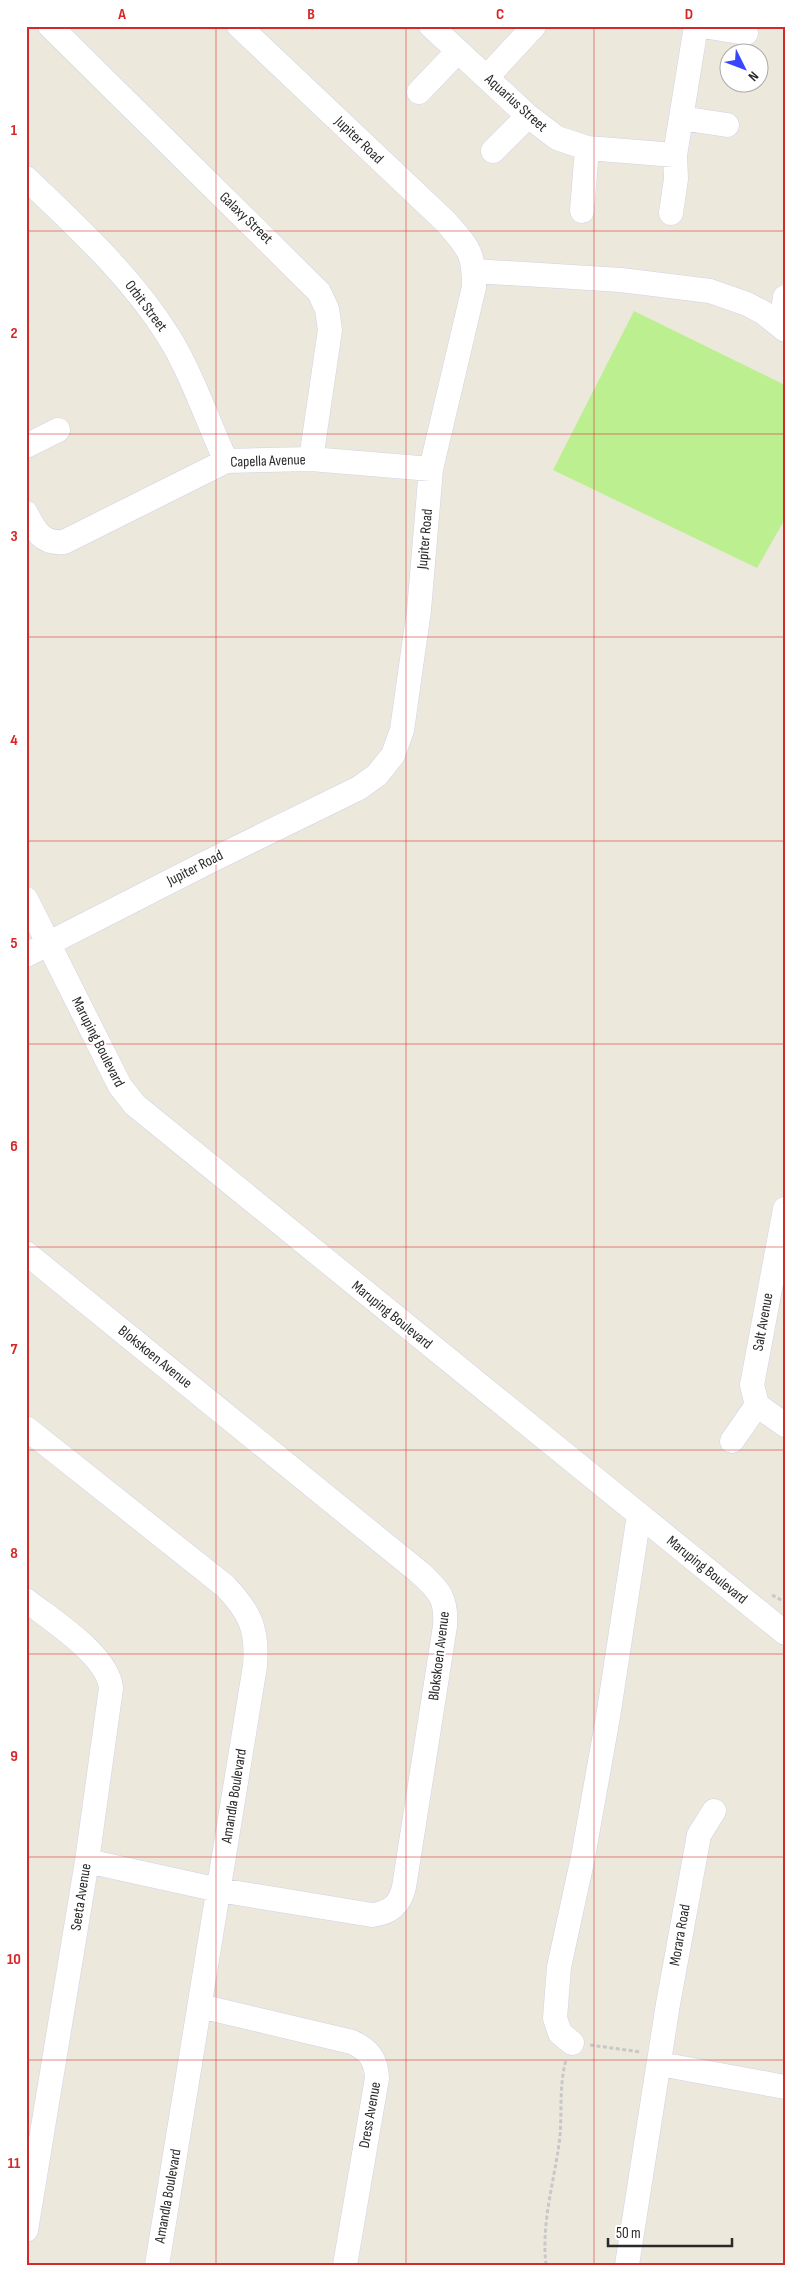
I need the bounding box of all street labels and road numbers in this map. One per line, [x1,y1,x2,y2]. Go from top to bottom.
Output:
street label: Aquarius Street [480,69,552,136]
street label: Jupiter Road [330,111,387,168]
street label: Galaxy Street [215,188,277,248]
street label: Orbit Street [121,277,172,336]
street label: Capella Avenue [230,450,306,472]
street label: Jupiter Road [413,508,437,571]
street label: Jupiter Road [163,846,226,891]
street label: Maruping Boulevard [67,994,129,1090]
street label: Maruping Boulevard [348,1277,436,1353]
street label: Salt Avenue [749,1291,777,1353]
street label: Blokskoen Avenue [114,1321,196,1393]
street label: Maruping Boulevard [663,1532,751,1608]
street label: Blokskoen Avenue [424,1610,454,1702]
street label: Amandla Boulevard [217,1747,251,1846]
street label: Seeta Avenue [66,1862,96,1932]
street label: Morara Road [665,1903,695,1967]
street label: Dress Avenue [355,2080,385,2150]
street label: Amandla Boulevard [150,2147,186,2246]

